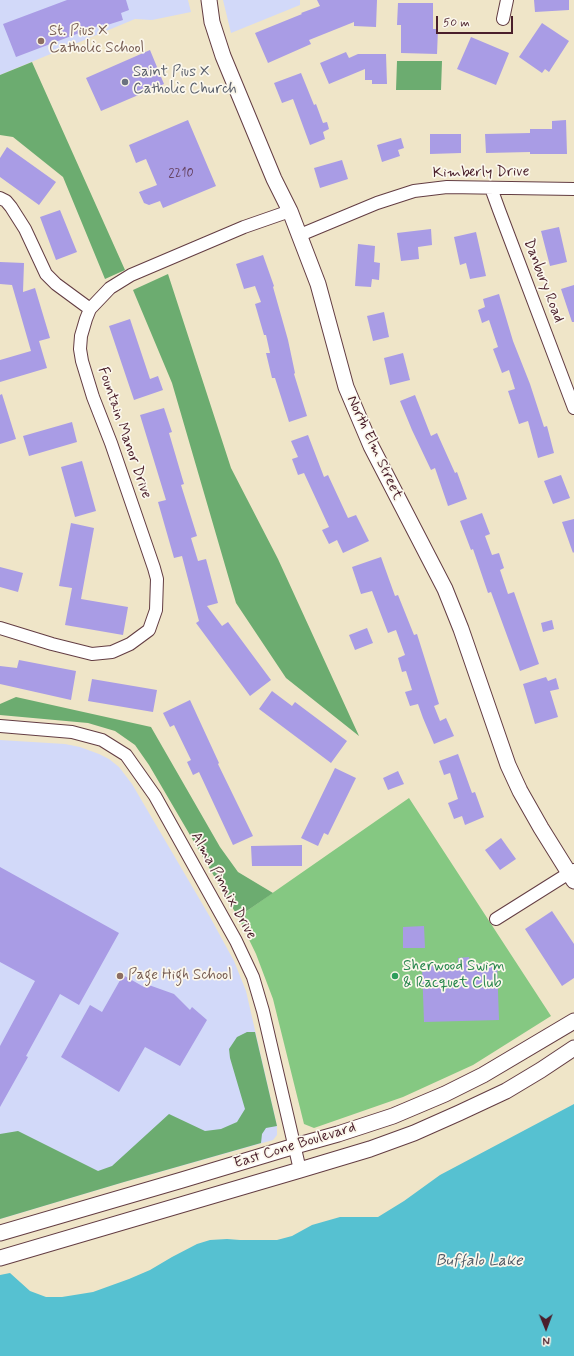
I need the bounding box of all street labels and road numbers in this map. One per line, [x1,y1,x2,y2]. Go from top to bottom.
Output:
street label: Kimberly Drive [432,163,530,183]
street label: Danbury Road [519,237,567,325]
street label: Fountain Manor Drive [93,365,155,501]
street label: North Elm Street [342,393,406,503]
street label: Alma Pinnix Drive [186,829,260,943]
street label: East Cone Boulevard [232,1119,358,1173]

